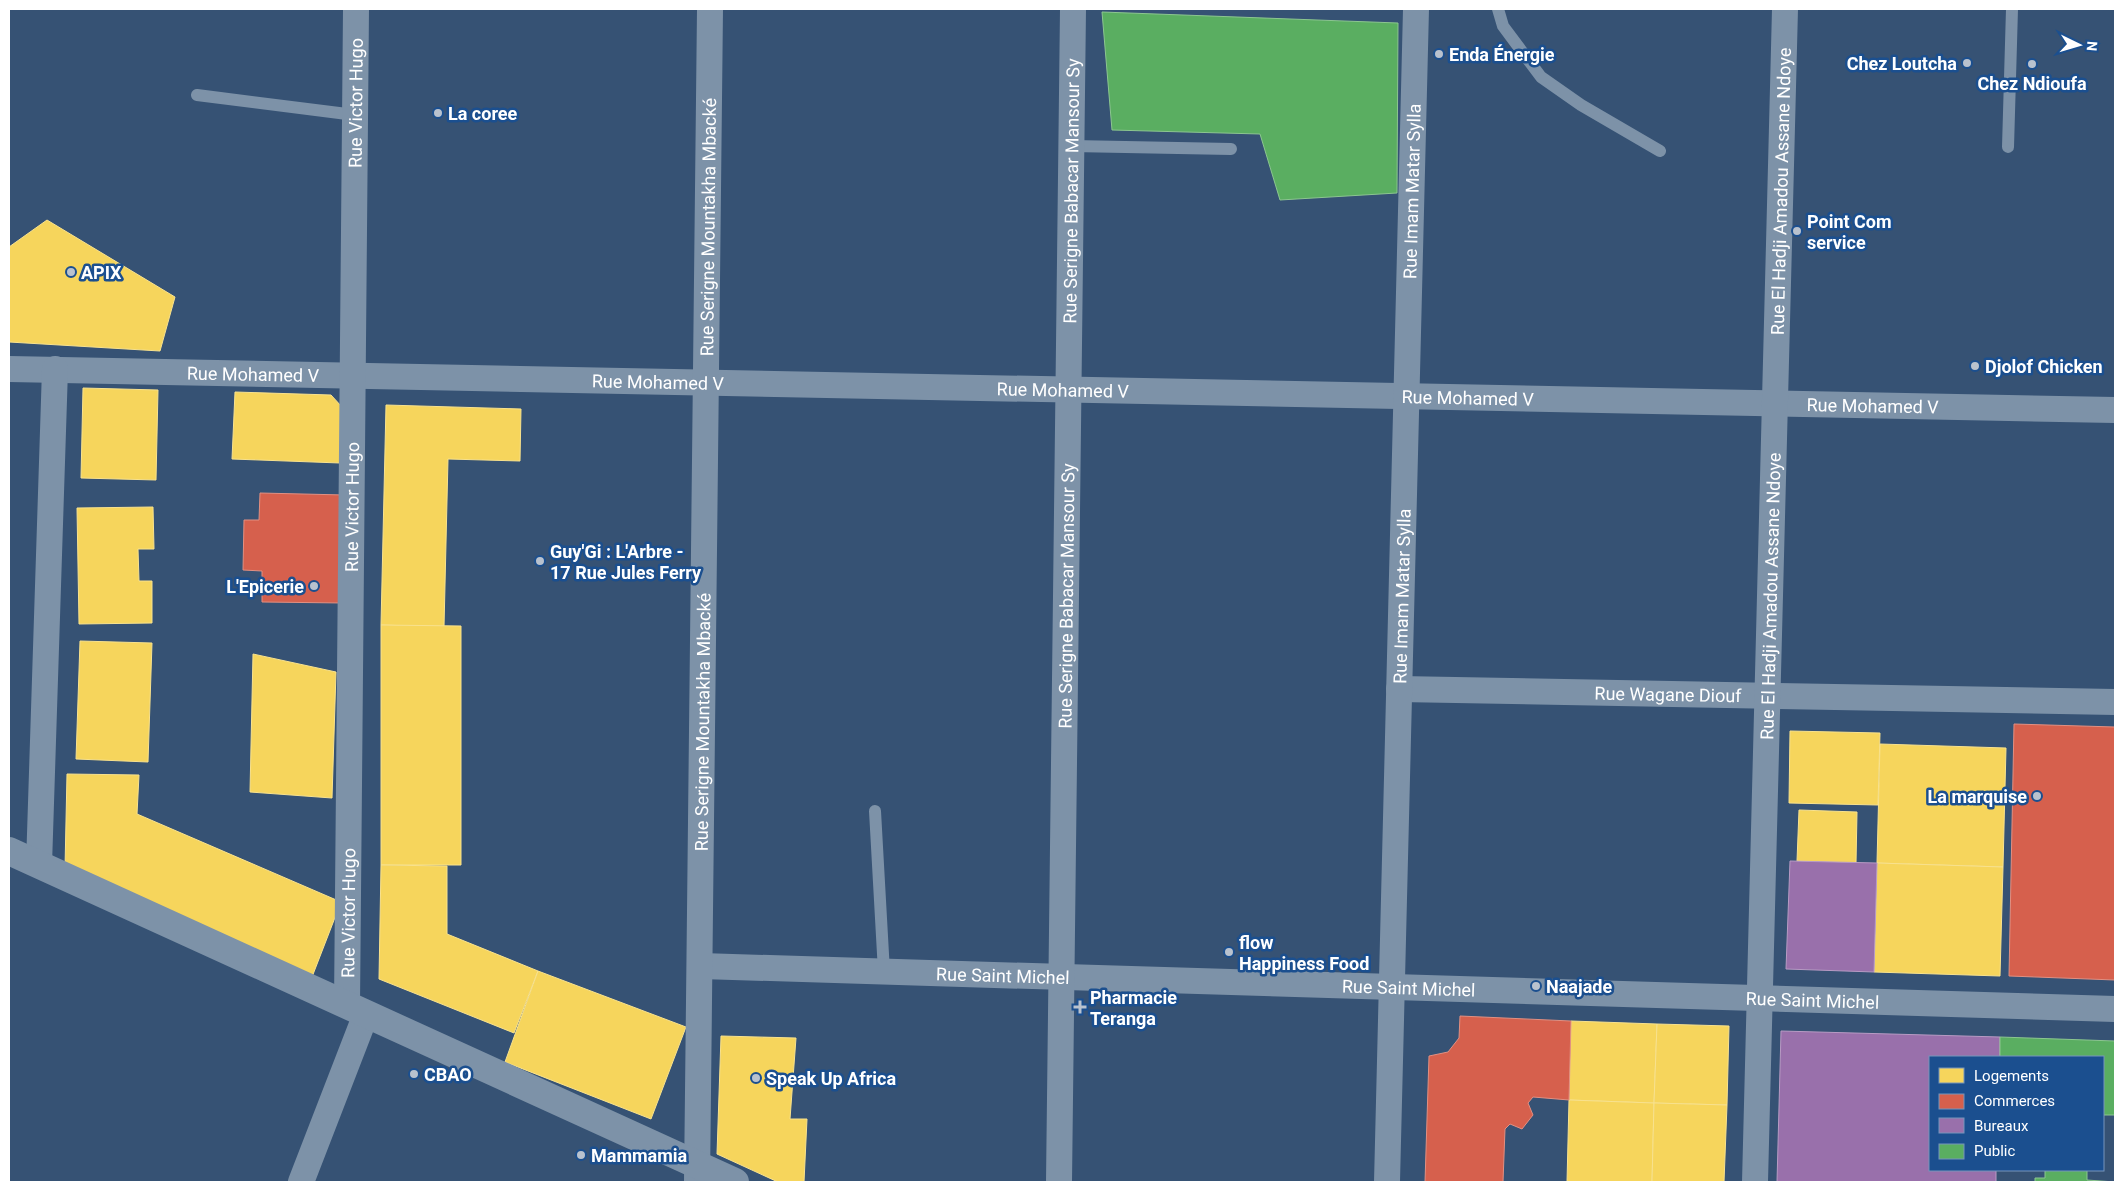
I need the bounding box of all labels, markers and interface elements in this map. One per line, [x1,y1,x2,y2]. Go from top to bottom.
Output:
north arrow [2054,20,2104,70]
street label: Rue Victor Hugo [344,38,366,168]
text: N [2084,41,2100,52]
place label: Enda Énergie [1449,44,1555,65]
street label: Rue El Hadji Amadou Assane Ndoye [1766,47,1795,335]
marker: Enda Énergie [1433,48,1445,60]
place label: Chez Loutcha [1847,53,1957,74]
marker: Chez Loutcha [1961,57,1973,69]
street label: Rue Serigne Babacar Mansour Sy [1059,58,1083,324]
marker: Chez Ndioufa [2026,58,2038,70]
place label: Chez Ndioufa [1977,73,2087,94]
street label: Rue Serigne Mountakha Mbacké [696,98,720,356]
place label: La coree [448,103,518,124]
street label: Rue Imam Matar Sylla [1399,103,1424,279]
marker: La coree [432,107,444,119]
place label: Point Com service [1807,211,1892,253]
marker: Point Com service [1791,225,1803,237]
place label: APIX [81,262,122,283]
marker: APIX [65,266,77,278]
place label: Djolof Chicken [1985,356,2103,377]
marker: Djolof Chicken [1969,360,1981,372]
street label: Rue Mohamed V [187,362,320,386]
street label: Rue Mohamed V [592,370,725,393]
street label: Rue Mohamed V [997,378,1130,401]
street label: Rue Mohamed V [1401,386,1535,409]
street label: Rue Mohamed V [1806,393,1939,417]
street label: Rue Victor Hugo [340,442,363,572]
street label: Rue El Hadji Amadou Assane Ndoye [1756,452,1784,740]
street label: Rue Serigne Babacar Mansour Sy [1054,463,1078,729]
street label: Rue Imam Matar Sylla [1389,508,1414,684]
place label: Guy'Gi : L'Arbre - 17 Rue Jules Ferry [550,541,702,583]
marker: Guy'Gi : L'Arbre - 17 Rue Jules Ferry [534,555,546,567]
place label: L'Epicerie [226,576,304,597]
marker: L'Epicerie [308,580,320,592]
street label: Rue Serigne Mountakha Mbacké [690,593,714,851]
street label: Rue Wagane Diouf [1594,682,1742,706]
place label: La marquise [1928,786,2027,807]
marker: La marquise [2031,790,2043,802]
street label: Rue Victor Hugo [337,848,359,978]
place label: flow Happiness Food [1239,932,1369,974]
marker: flow Happiness Food [1223,946,1235,958]
street label: Rue Saint Michel [936,963,1070,988]
street label: Rue Saint Michel [1342,975,1476,1000]
place label: Naajade [1546,976,1612,997]
marker: Naajade [1530,980,1542,992]
place label: Pharmacie Teranga [1090,987,1177,1029]
street label: Rue Saint Michel [1745,987,1880,1012]
marker: Pharmacie Teranga [1074,1001,1086,1013]
legend [1929,1056,2104,1171]
place label: CBAO [424,1064,472,1085]
text: Logements [1974,1067,2049,1085]
marker: CBAO [408,1068,420,1080]
place label: Speak Up Africa [766,1068,896,1089]
marker: Speak Up Africa [750,1072,762,1084]
text: Commerces [1974,1092,2055,1110]
text: Bureaux [1974,1117,2029,1135]
text: Public [1974,1142,2015,1160]
place label: Mammamia [591,1145,688,1166]
marker: Mammamia [575,1149,587,1161]

